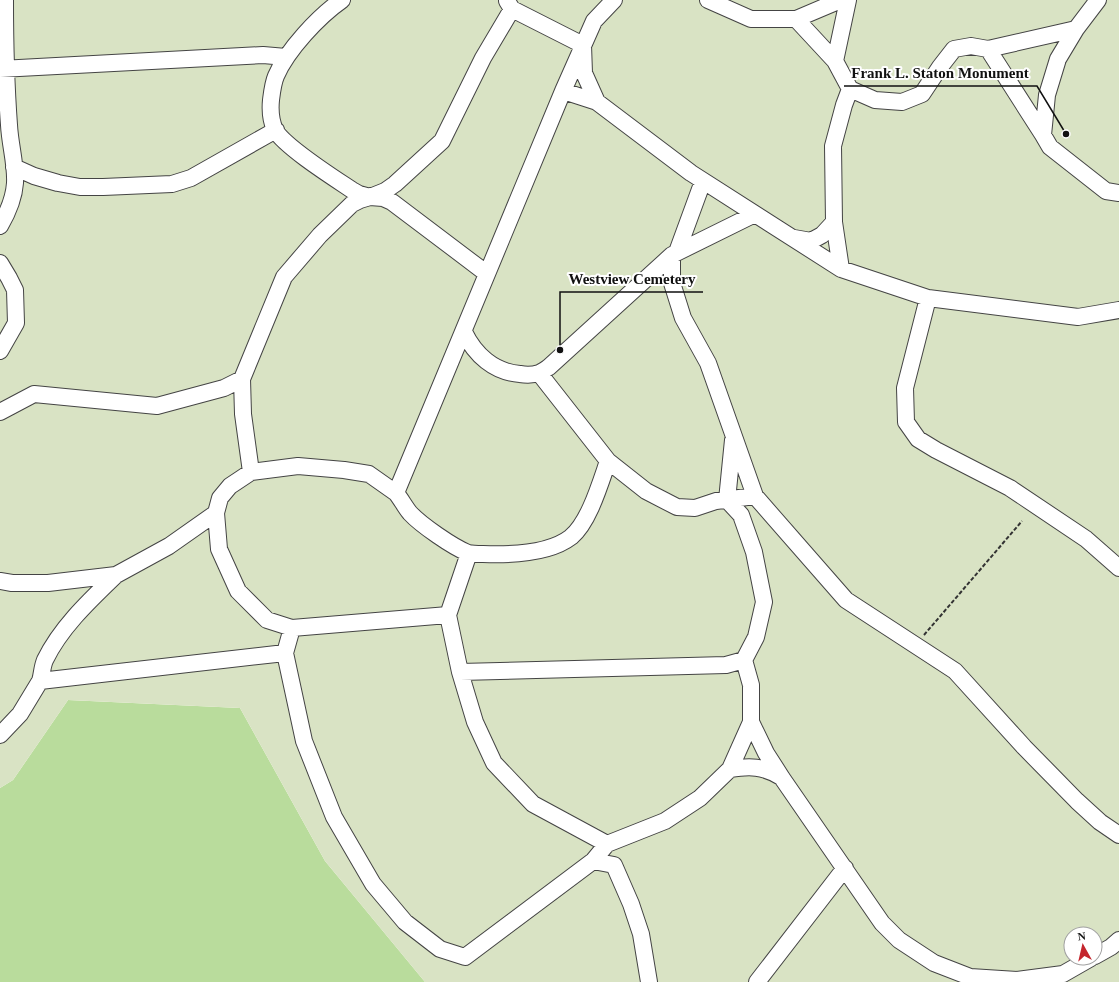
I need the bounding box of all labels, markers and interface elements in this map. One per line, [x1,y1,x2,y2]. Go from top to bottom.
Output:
callout: Frank L. Staton Monument [844,59,1037,86]
text: Frank L. Staton Monument [851,65,1029,81]
callout: Westview Cemetery [560,265,703,292]
text: Westview Cemetery [568,271,696,287]
north arrow [1063,926,1103,966]
text: N [1077,930,1086,943]

